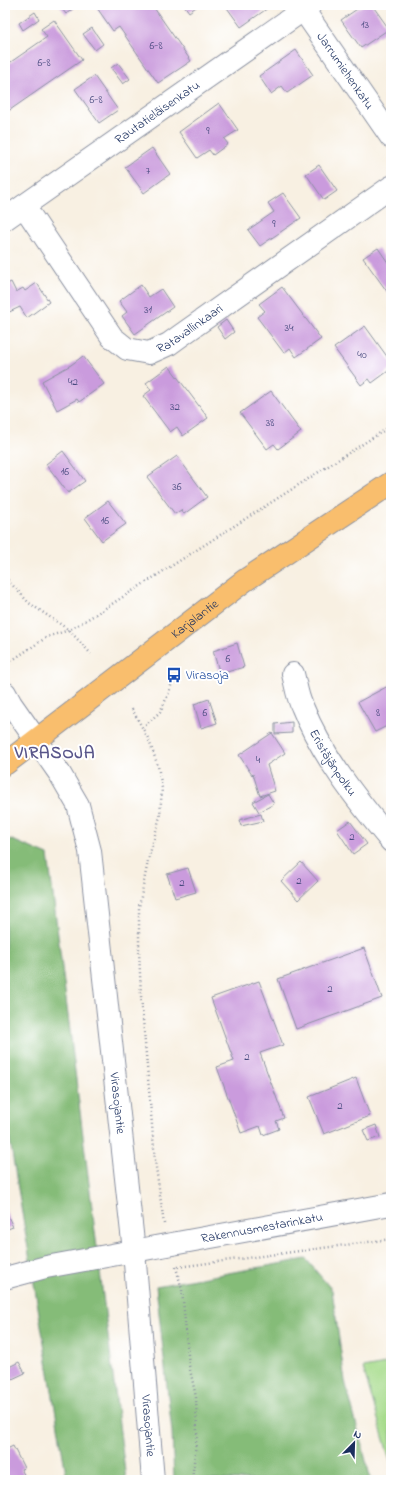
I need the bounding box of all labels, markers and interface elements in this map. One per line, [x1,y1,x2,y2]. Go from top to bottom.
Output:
house number: 13 [361,17,369,33]
street label: Jarrumiehenkatu [312,28,379,113]
house number: 6-8 [149,38,163,54]
house number: 6-8 [37,55,51,71]
street label: Rautatieläisenkatu [111,76,204,149]
house number: 6-8 [89,92,103,108]
house number: 9 [206,123,210,139]
house number: 7 [146,163,151,179]
house number: 9 [272,216,276,232]
street label: Ratavallinkaari [153,299,227,358]
house number: 31 [144,302,153,318]
house number: 34 [284,320,294,336]
house number: 40 [357,347,367,363]
house number: 42 [68,374,79,390]
house number: 32 [170,399,181,415]
house number: 38 [266,415,274,431]
house number: 16 [61,464,69,480]
house number: 36 [172,479,182,495]
house number: 16 [101,513,109,529]
street label: Karjalantie [167,594,223,643]
house number: 6 [226,651,231,667]
bus stop icon: Virasoja [165,666,183,684]
place label: Virasoja [185,666,229,685]
house number: 6 [203,705,208,721]
house number: 8 [376,705,380,721]
street label: Eristäjänpolku [305,726,362,800]
district label: VIRASOJA [14,741,95,766]
house number: 4 [256,752,261,768]
house number: 2 [349,829,355,845]
house number: 2 [296,873,302,889]
house number: 2 [179,875,185,891]
house number: 2 [327,981,333,997]
house number: 2 [244,1049,250,1065]
street label: Virasojantie [105,1070,131,1135]
house number: 2 [337,1098,343,1114]
street label: Rakennusmestarinkatu [199,1207,325,1248]
street label: Virasojantie [136,1393,161,1457]
north arrow [334,1423,374,1463]
text: N [351,1426,364,1444]

